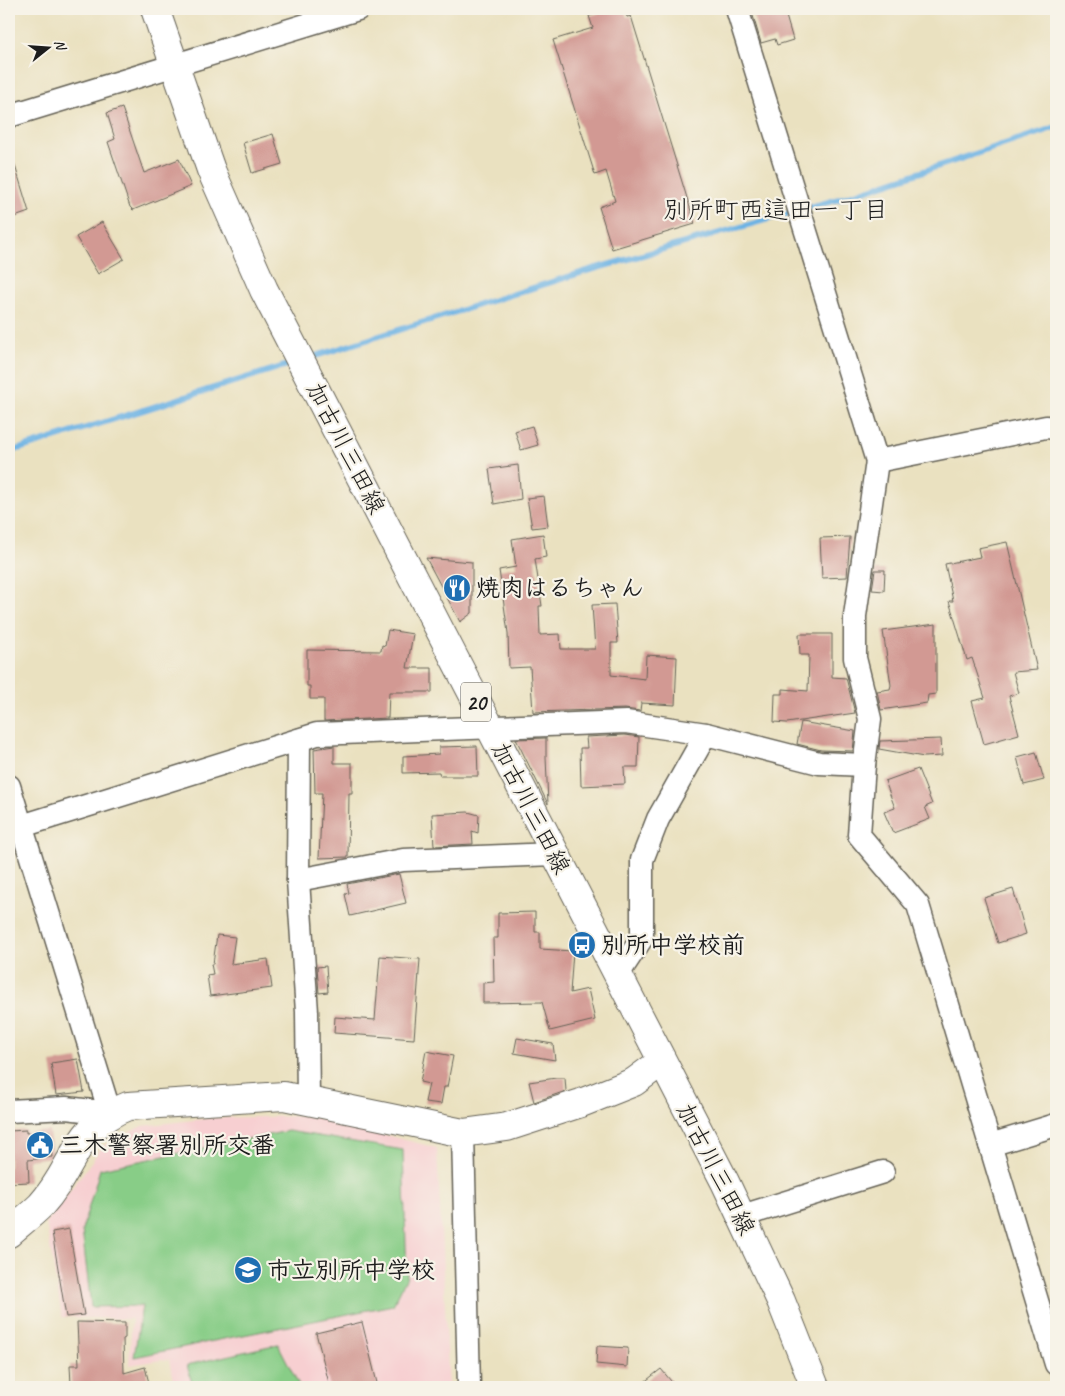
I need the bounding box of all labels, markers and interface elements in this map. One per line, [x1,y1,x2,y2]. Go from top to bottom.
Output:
north arrow [22,22,72,72]
text: N [51,38,70,53]
district label: 別所町西這田一丁目 [663,194,889,226]
street label: 加古川三田線 [300,377,392,519]
restaurant icon: 焼肉はるちゃん [442,573,472,603]
place label: 焼肉はるちゃん [476,573,644,603]
road number: 20 [461,682,491,722]
street label: 加古川三田線 [485,737,577,879]
bus stop icon: 別所中学校前 [567,930,597,960]
place label: 別所中学校前 [601,930,745,960]
street label: 加古川三田線 [670,1098,762,1240]
public building icon: 三木警察署別所交番 [25,1130,55,1160]
place label: 三木警察署別所交番 [59,1130,275,1160]
school or university icon: 市立別所中学校 [233,1255,263,1285]
place label: 市立別所中学校 [267,1255,435,1285]

